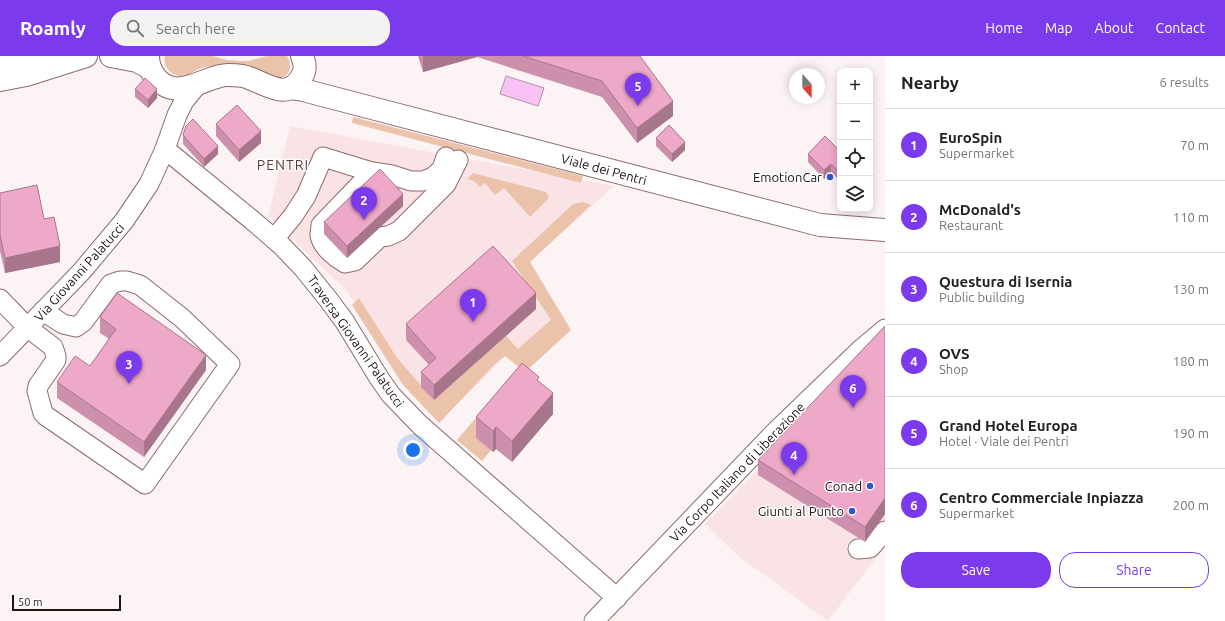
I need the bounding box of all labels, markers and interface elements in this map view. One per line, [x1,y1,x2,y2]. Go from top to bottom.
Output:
search box [110,10,390,46]
text: Roamly [20,17,86,39]
icon: search [124,17,146,39]
text: Search here [156,20,235,37]
text: Home [985,20,1023,36]
text: Map [1045,20,1073,36]
text: About [1095,20,1134,36]
text: Contact [1156,20,1205,36]
north arrow [789,68,825,104]
map controls [837,68,873,212]
button: + [837,68,873,104]
pin: 5 [625,73,651,106]
text: Nearby [901,73,959,92]
text: 6 results [1159,75,1209,89]
button: − [837,104,873,140]
text: EuroSpin [939,129,1002,146]
text: 1 [910,138,918,152]
text: 70 m [1180,138,1209,152]
button: locate [837,140,873,176]
text: Supermarket [939,146,1014,160]
street label: Viale dei Pentri [560,151,648,187]
district label: PENTRI [257,157,309,173]
place label: EmotionCar [753,170,822,184]
marker: EmotionCar [825,172,835,182]
button: layers [837,176,873,212]
pin: 2 [351,187,377,220]
text: McDonald's [939,201,1021,218]
text: 2 [910,210,918,224]
text: 110 m [1173,210,1209,224]
text: Restaurant [939,218,1003,232]
street label: Via Giovanni Palatucci [31,220,127,324]
street label: Traversa Giovanni Palatucci [305,272,407,410]
text: Questura di Isernia [939,273,1073,290]
text: 3 [910,282,918,296]
text: 130 m [1173,282,1209,296]
pin: 1 [460,289,486,322]
text: Public building [939,290,1025,304]
text: OVS [939,345,970,362]
pin: 3 [116,351,142,384]
text: 4 [910,354,918,368]
text: 180 m [1173,354,1209,368]
text: Shop [939,362,968,376]
pin: 6 [840,375,866,408]
street label: Via Corpo Italiano di Liberazione [667,400,807,544]
text: Grand Hotel Europa [939,417,1078,434]
text: 5 [910,426,918,440]
text: 190 m [1173,426,1209,440]
text: Hotel · Viale dei Pentri [939,434,1069,448]
your location [403,440,423,460]
pin: 4 [781,442,807,475]
place label: Conad [825,479,862,493]
marker: Conad [865,481,875,491]
text: Centro Commerciale Inpiazza [939,489,1144,506]
text: 6 [910,498,918,512]
text: 200 m [1173,498,1209,512]
place label: Giunti al Punto [758,504,844,518]
marker: Giunti al Punto [847,506,857,516]
text: Supermarket [939,506,1014,520]
button: Save [901,552,1051,588]
button: Share [1059,552,1209,588]
scale bar [12,593,121,612]
text: 50 m [18,596,42,608]

